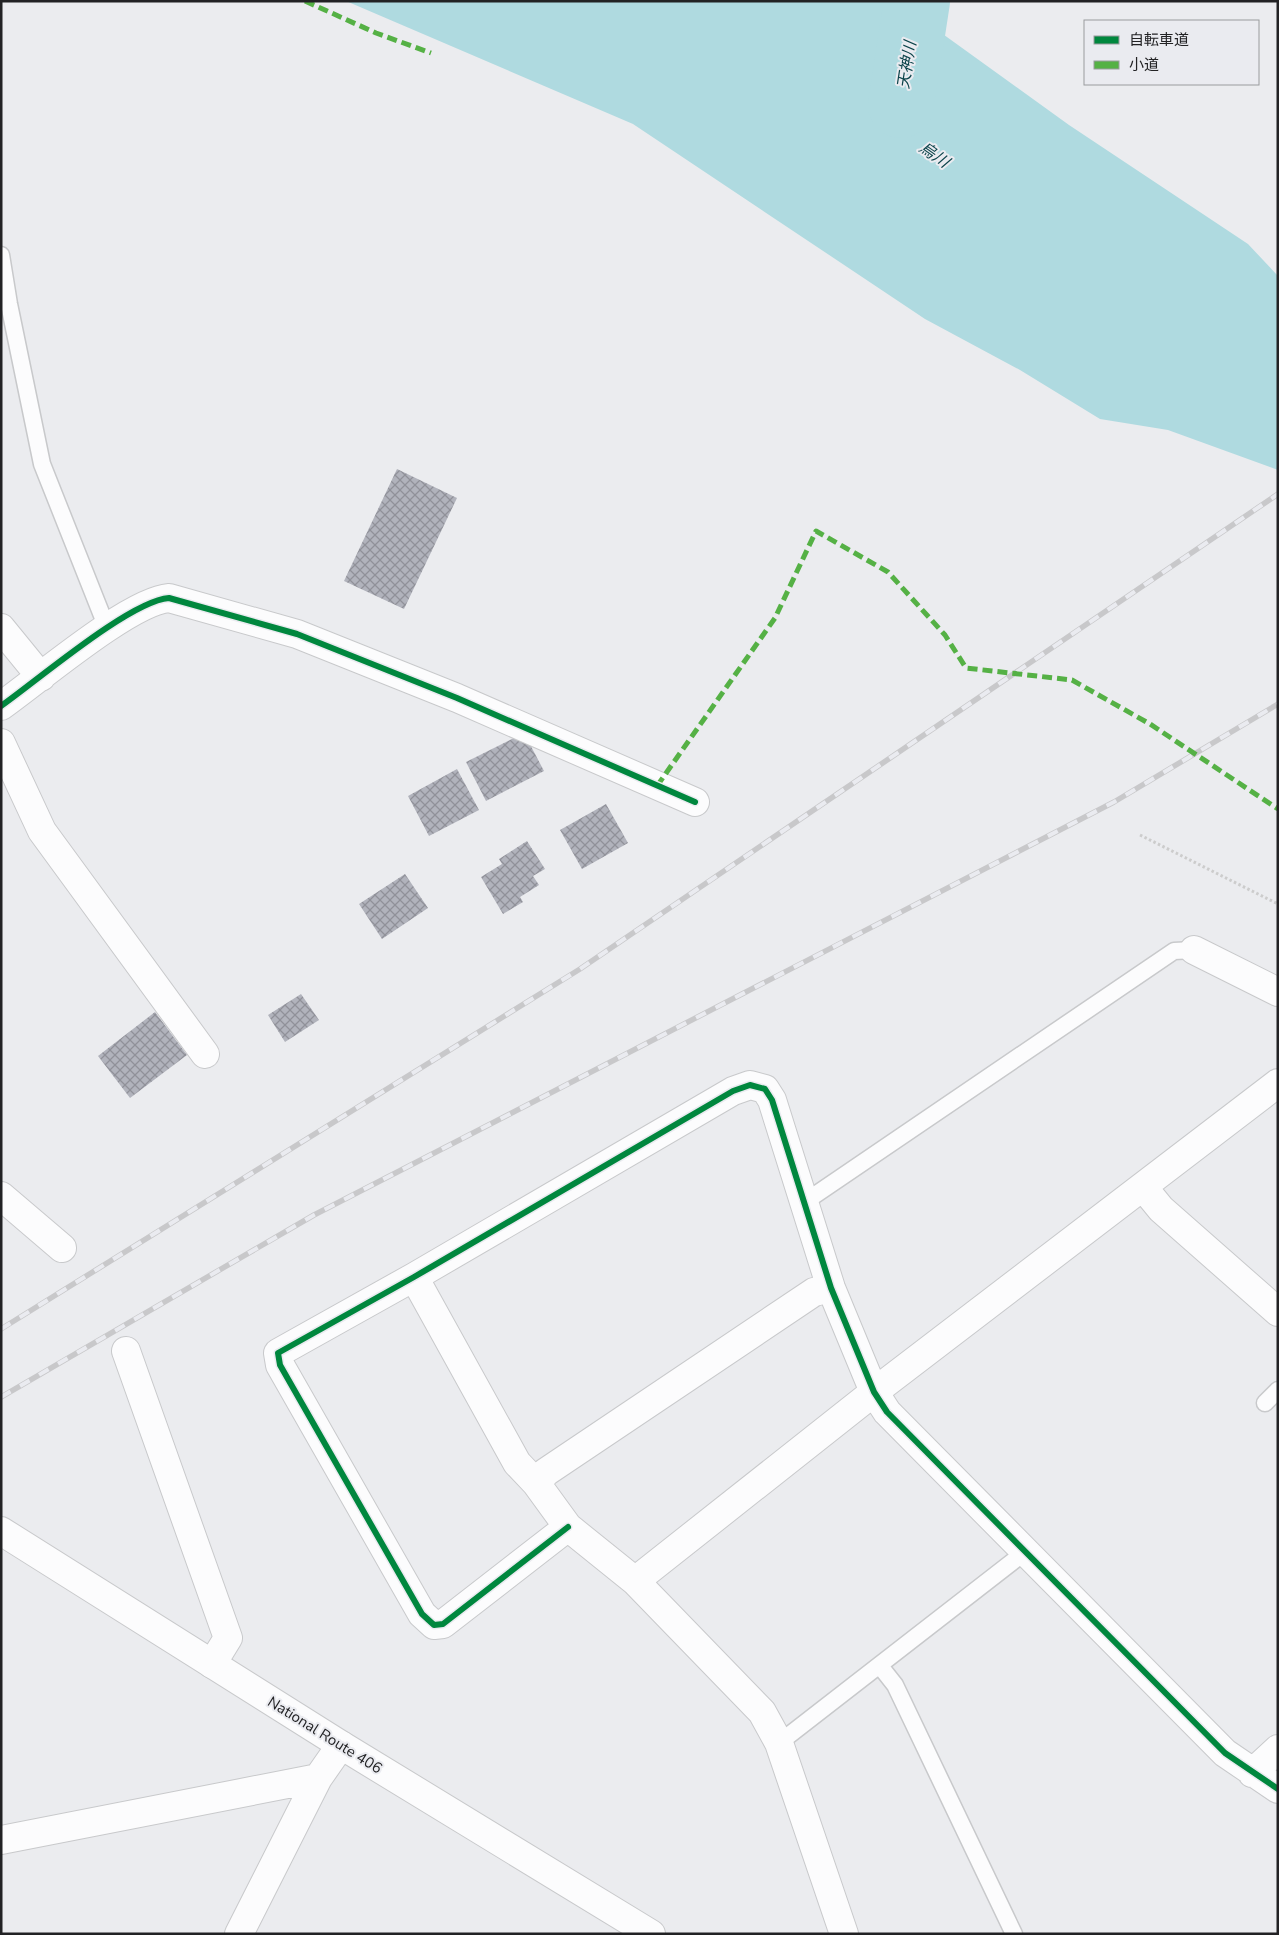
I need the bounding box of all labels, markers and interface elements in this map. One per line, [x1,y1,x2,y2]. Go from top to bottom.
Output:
legend [1084,20,1259,85]
text: 自転車道 [1129,30,1189,50]
water label: 天神川 [892,38,922,90]
text: 小道 [1129,55,1159,75]
water label: 烏川 [915,137,955,174]
street label: National Route 406 [264,1692,386,1778]

